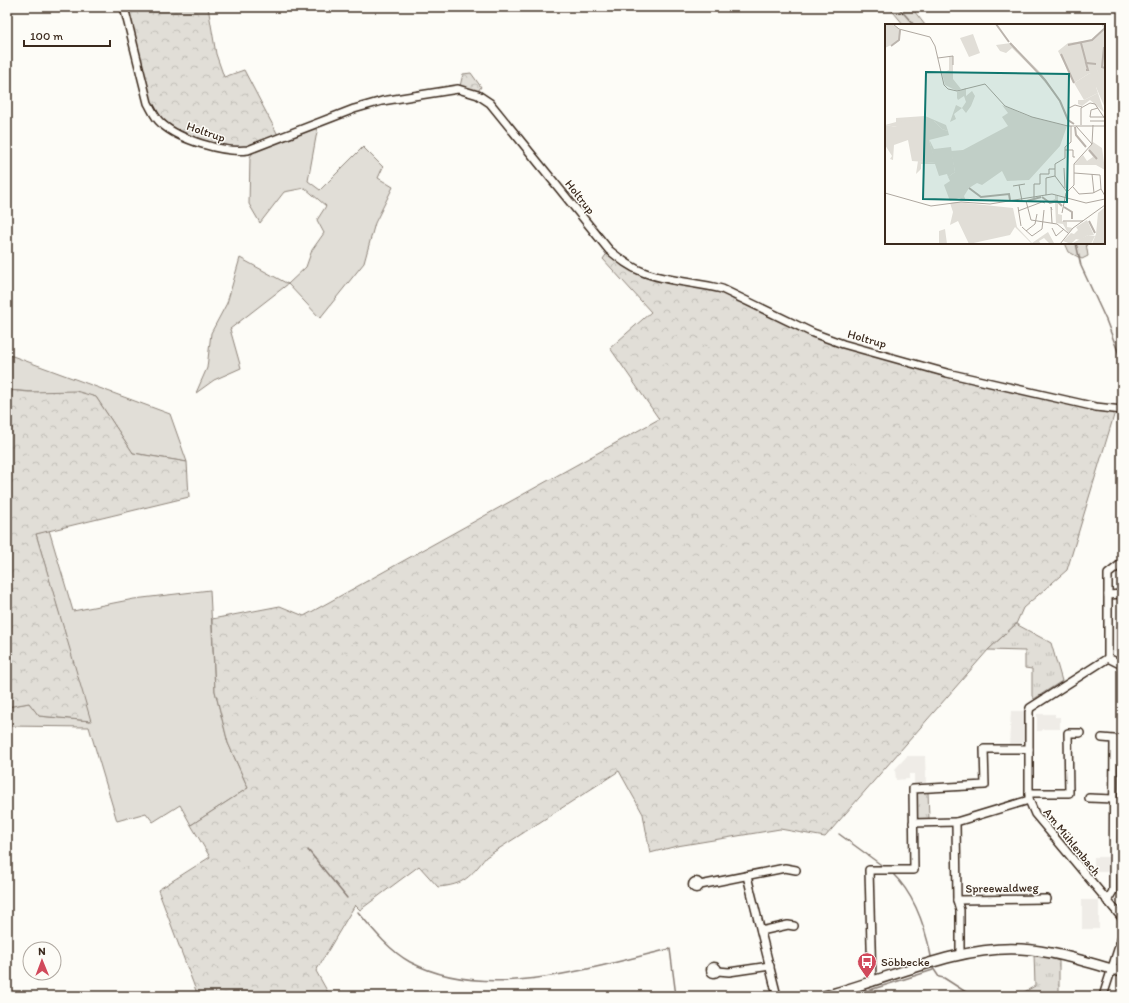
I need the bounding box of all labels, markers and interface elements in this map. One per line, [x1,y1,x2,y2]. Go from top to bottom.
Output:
scale bar [24,22,110,48]
inset map [885,24,1105,244]
text: 100 m [30,29,63,43]
street label: Holtrup [185,119,227,145]
street label: Holtrup [562,177,598,217]
street label: Holtrup [846,327,888,351]
street label: Am Mühlenbach [1041,805,1104,879]
street label: Spreewaldweg [965,880,1040,896]
north arrow [22,941,62,981]
text: N [38,945,46,958]
bus stop icon: Söbbecke [856,951,878,979]
place label: Söbbecke [881,955,930,969]

